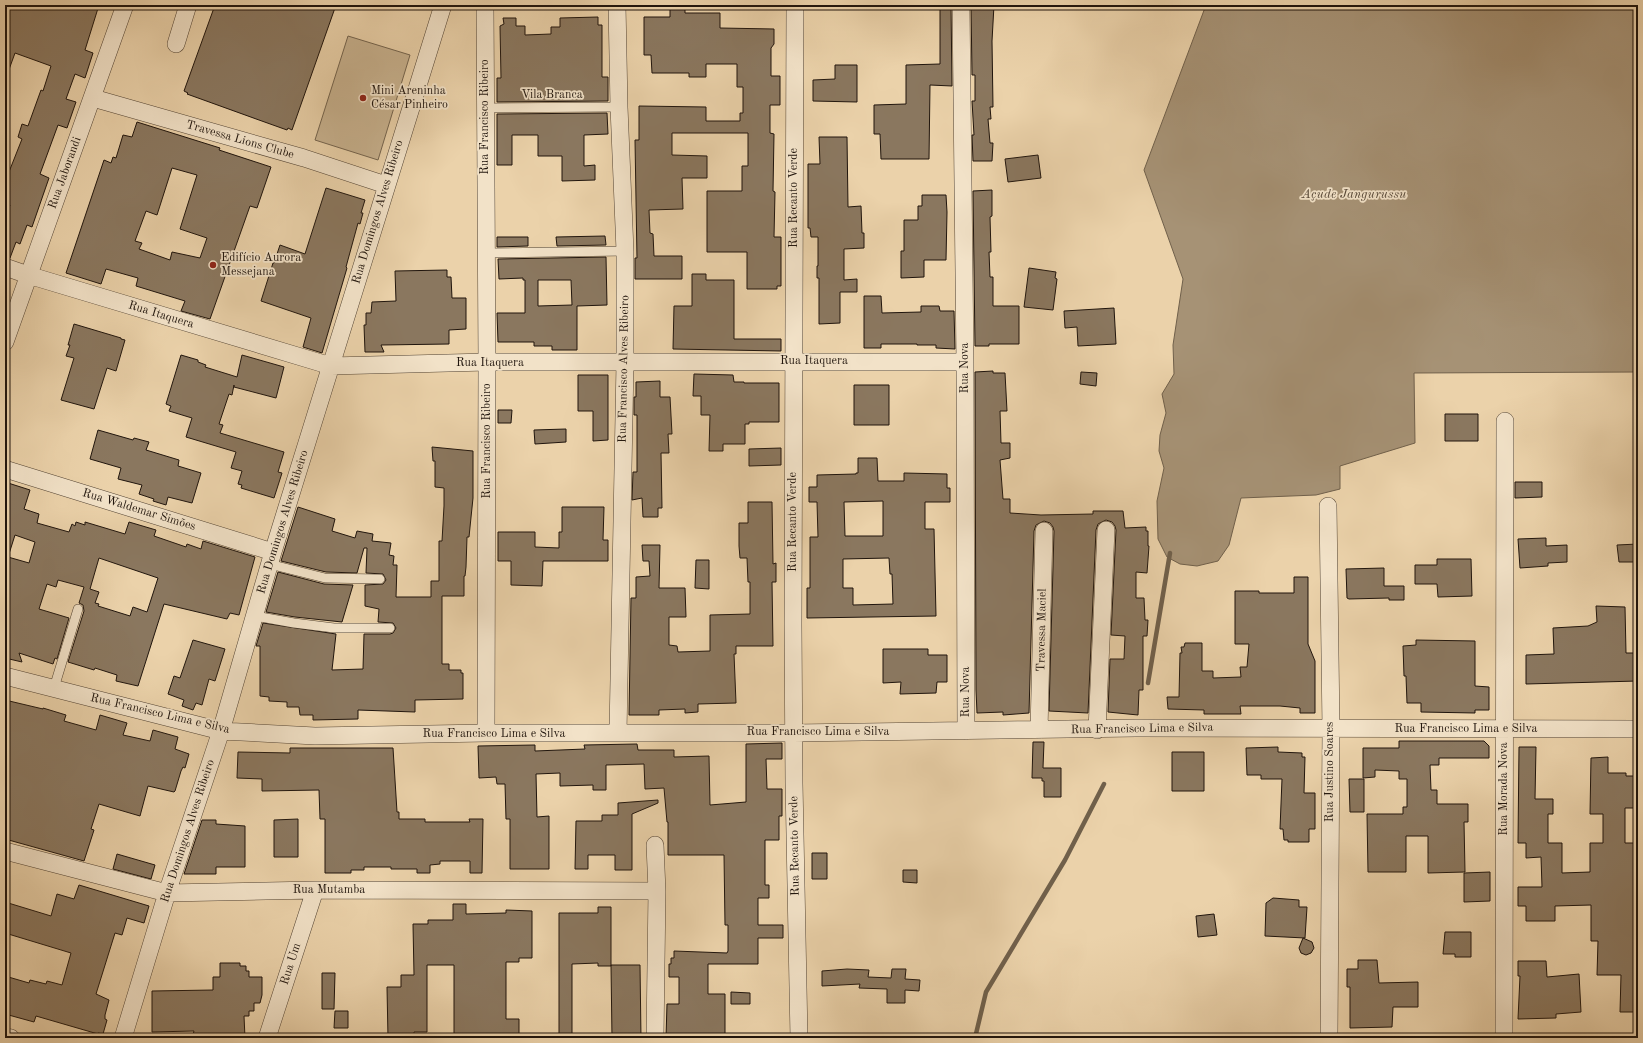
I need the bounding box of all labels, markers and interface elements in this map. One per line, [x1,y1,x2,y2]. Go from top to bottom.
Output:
street label: Rua Francisco Ribeiro [479,59,491,175]
place label: Mini Areninha César Pinheiro [371,85,448,111]
street label: Vila Branca [521,89,583,101]
marker: Mini Areninha César Pinheiro [358,93,368,103]
street label: Travessa Lions Clube [185,119,296,161]
street label: Rua Jaborandi [46,135,84,211]
street label: Rua Domingos Alves Ribeiro [350,139,406,285]
street label: Rua Recanto Verde [788,148,800,248]
water label: Açude Jangurussu [1301,188,1407,201]
place label: Edifício Aurora Messejana [221,252,301,278]
marker: Edifício Aurora Messejana [208,260,218,270]
street label: Rua Francisco Alves Ribeiro [617,295,631,443]
street label: Rua Itaquera [127,299,195,331]
street label: Rua Nova [959,342,971,393]
street label: Rua Itaquera [780,355,848,367]
street label: Rua Itaquera [456,357,524,369]
street label: Rua Francisco Ribeiro [481,383,493,499]
street label: Rua Domingos Alves Ribeiro [255,449,311,595]
street label: Rua Recanto Verde [787,472,799,572]
street label: Rua Waldemar Simões [81,487,197,533]
street label: Travessa Maciel [1035,588,1049,672]
street label: Rua Nova [960,666,972,717]
street label: Rua Francisco Lima e Silva [89,692,231,736]
street label: Rua Francisco Lima e Silva [1071,722,1214,736]
street label: Rua Justino Soares [1324,722,1336,822]
street label: Rua Francisco Lima e Silva [1395,723,1537,735]
street label: Rua Francisco Lima e Silva [747,726,889,738]
street label: Rua Francisco Lima e Silva [423,728,565,740]
street label: Rua Morada Nova [1498,742,1510,836]
street label: Rua Domingos Alves Ribeiro [159,758,217,904]
street label: Rua Recanto Verde [788,795,802,896]
street label: Rua Mutamba [293,884,365,896]
street label: Rua Um [279,941,304,986]

